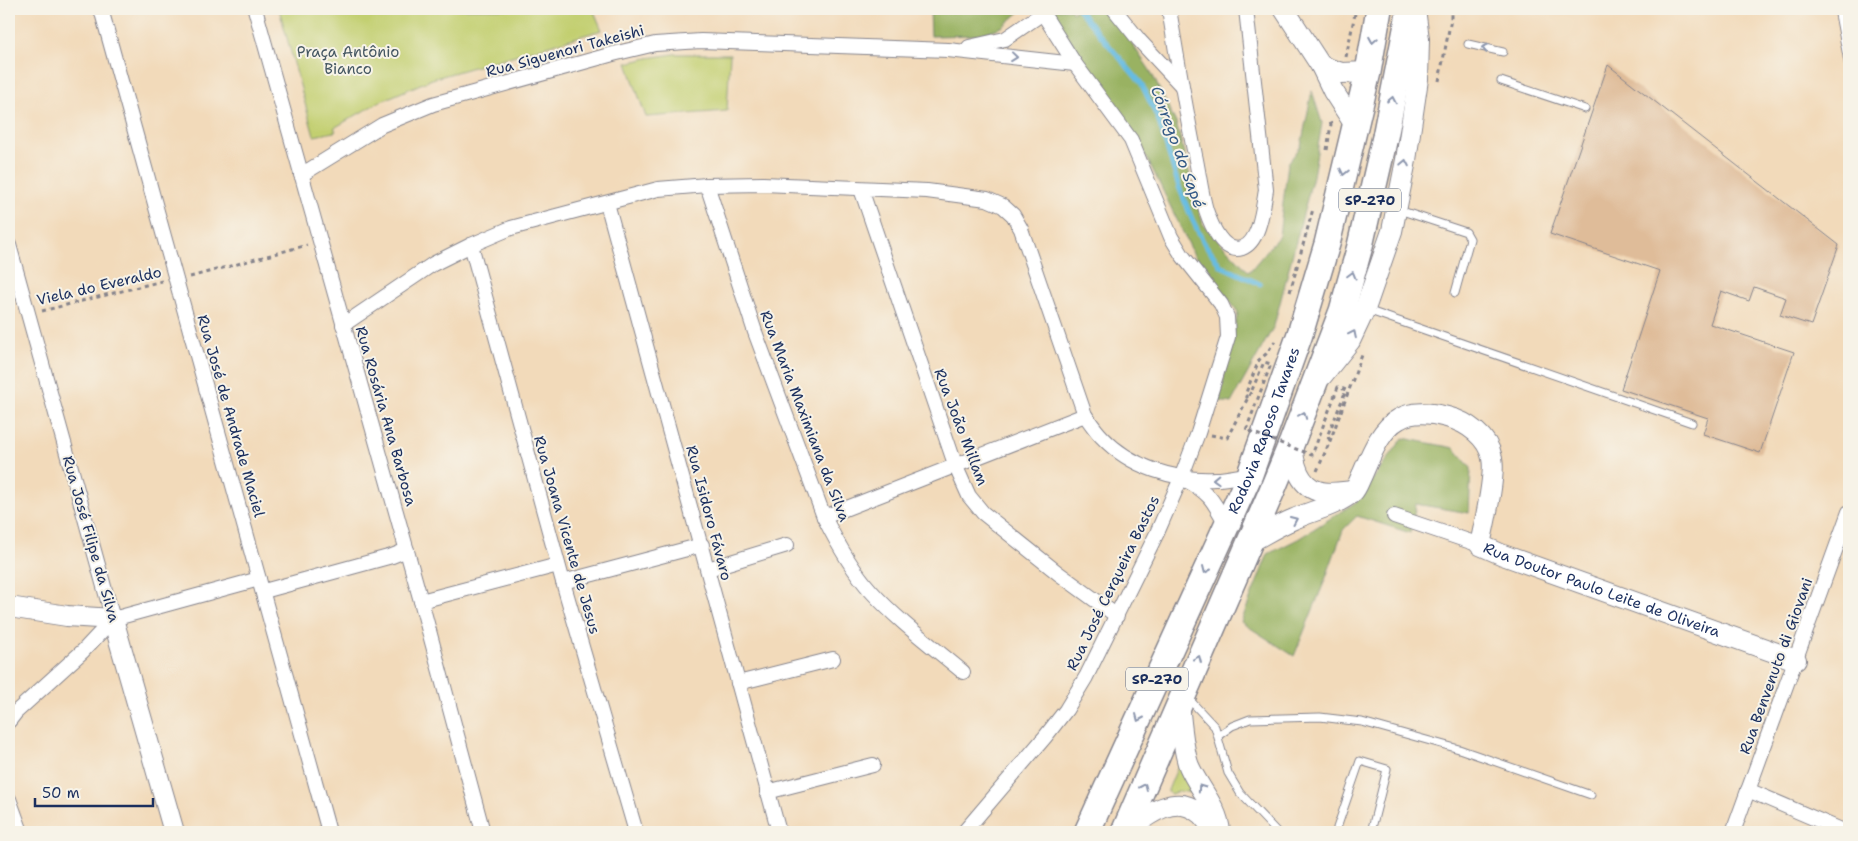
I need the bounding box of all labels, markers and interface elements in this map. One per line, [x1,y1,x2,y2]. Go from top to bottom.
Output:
street label: Rua Siguenori Takeishi [484,20,646,82]
one-way arrow [1369,36,1379,45]
park label: Praça Antônio Bianco [297,42,399,79]
one-way arrow [1481,43,1490,54]
one-way arrow [1010,51,1018,62]
water label: Córrego do Sapé [1146,83,1210,211]
one-way arrow [1386,95,1397,104]
one-way arrow [1400,158,1410,167]
one-way arrow [1339,168,1350,177]
road number: SP-270 [1339,188,1401,212]
street label: Viela do Everaldo [35,262,163,310]
one-way arrow [1346,271,1356,280]
street label: Rua Maria Maximiana da Silva [755,308,855,525]
street label: Rua José de Andrade Maciel [192,312,270,520]
street label: Rua Rosária Ana Barbosa [351,324,421,509]
one-way arrow [1347,331,1357,340]
street label: Rodovia Raposo Tavares [1223,344,1305,517]
street label: Rua João Millam [929,366,993,489]
one-way arrow [1297,411,1307,420]
street label: Rua Joana Vicente de Jesus [529,433,605,637]
street label: Rua Isidoro Fávaro [681,443,737,583]
street label: Rua José Filipe da Silva [58,453,125,625]
one-way arrow [1211,473,1219,484]
street label: Rua José Cerqueira Bastos [1062,492,1164,674]
one-way arrow [1289,515,1298,526]
street label: Rua Doutor Paulo Leite de Oliveira [1480,538,1723,642]
one-way arrow [1202,565,1213,574]
street label: Rua Benvenuto di Giovani [1735,575,1817,757]
one-way arrow [1192,655,1203,664]
road number: SP-270 [1126,668,1188,691]
one-way arrow [1135,713,1145,722]
scale bar [35,776,152,808]
text: 50 m [42,783,80,803]
one-way arrow [1137,783,1148,792]
one-way arrow [1198,785,1207,794]

